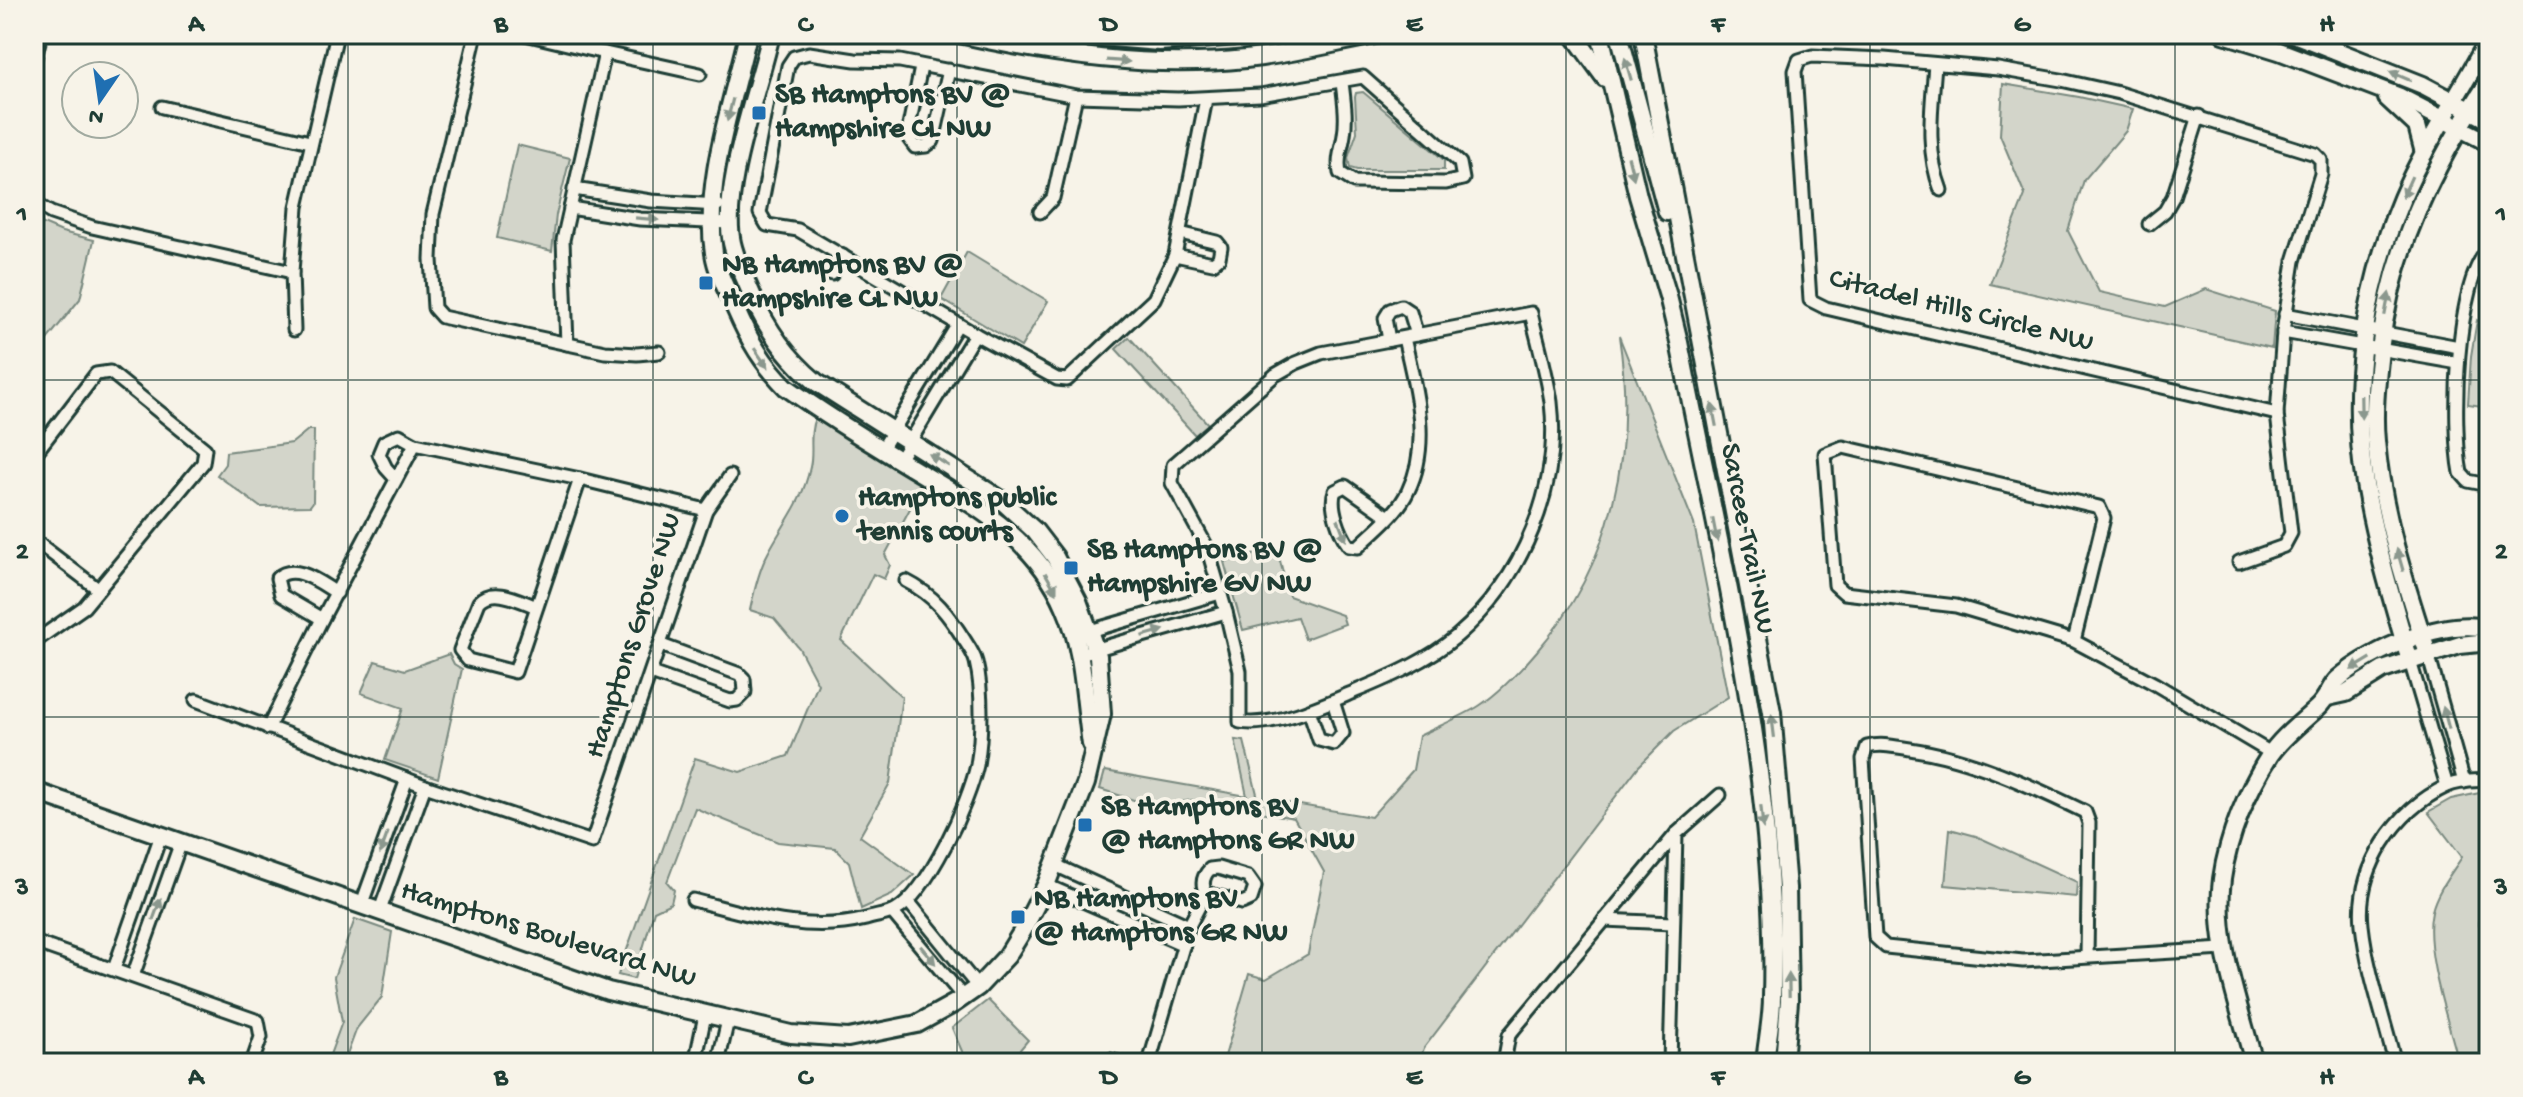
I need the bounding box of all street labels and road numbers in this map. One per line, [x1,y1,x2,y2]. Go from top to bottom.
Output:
street label: Citadel Hills Circle NW [1825,262,2097,362]
street label: Sarcee Trail NW [1710,441,1782,637]
street label: Hamptons Grove NW [579,509,691,763]
street label: Hamptons Boulevard NW [396,874,700,998]

